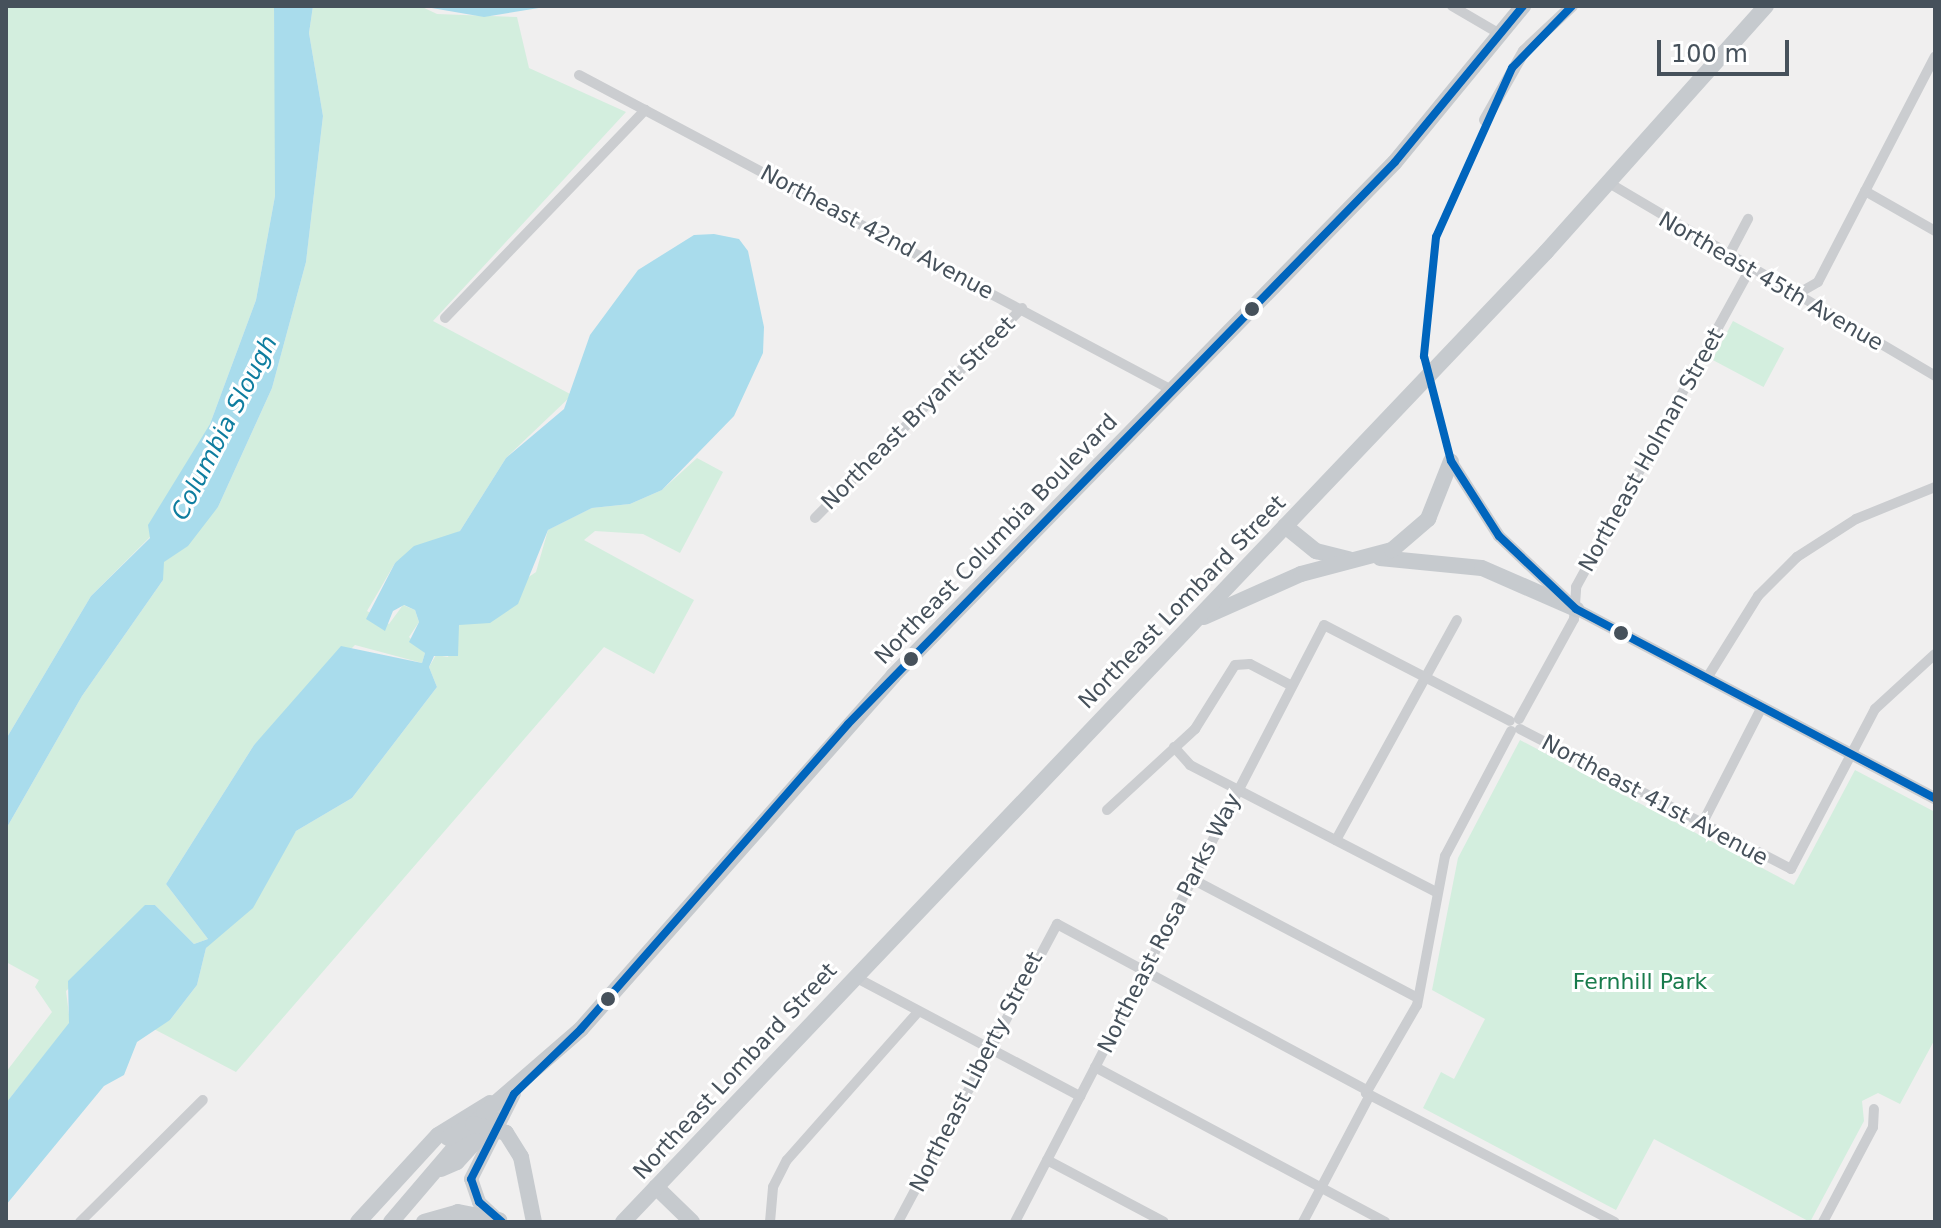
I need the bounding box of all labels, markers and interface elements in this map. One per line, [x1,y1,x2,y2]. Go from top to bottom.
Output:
scale bar [1661,24,1793,74]
text: 100 m [1671,40,1748,68]
street label: Northeast 42nd Avenue [756,159,998,305]
street label: Northeast 45th Avenue [1654,206,1888,356]
unlabelled marker [1244,301,1260,317]
street label: Northeast Bryant Street [816,311,1020,515]
street label: Northeast Holman Street [1573,324,1729,576]
water label: Columbia Slough [166,331,284,525]
street label: Northeast Columbia Boulevard [869,408,1123,670]
street label: Northeast Lombard Street [1073,490,1291,714]
unlabelled marker [1613,625,1629,641]
unlabelled marker [903,651,919,667]
street label: Northeast 41st Avenue [1537,729,1773,871]
street label: Northeast Rosa Parks Way [1092,789,1246,1057]
street label: Northeast Liberty Street [904,947,1048,1197]
street label: Northeast Lombard Street [628,957,842,1185]
park label: Fernhill Park [1573,969,1707,995]
unlabelled marker [600,991,616,1007]

